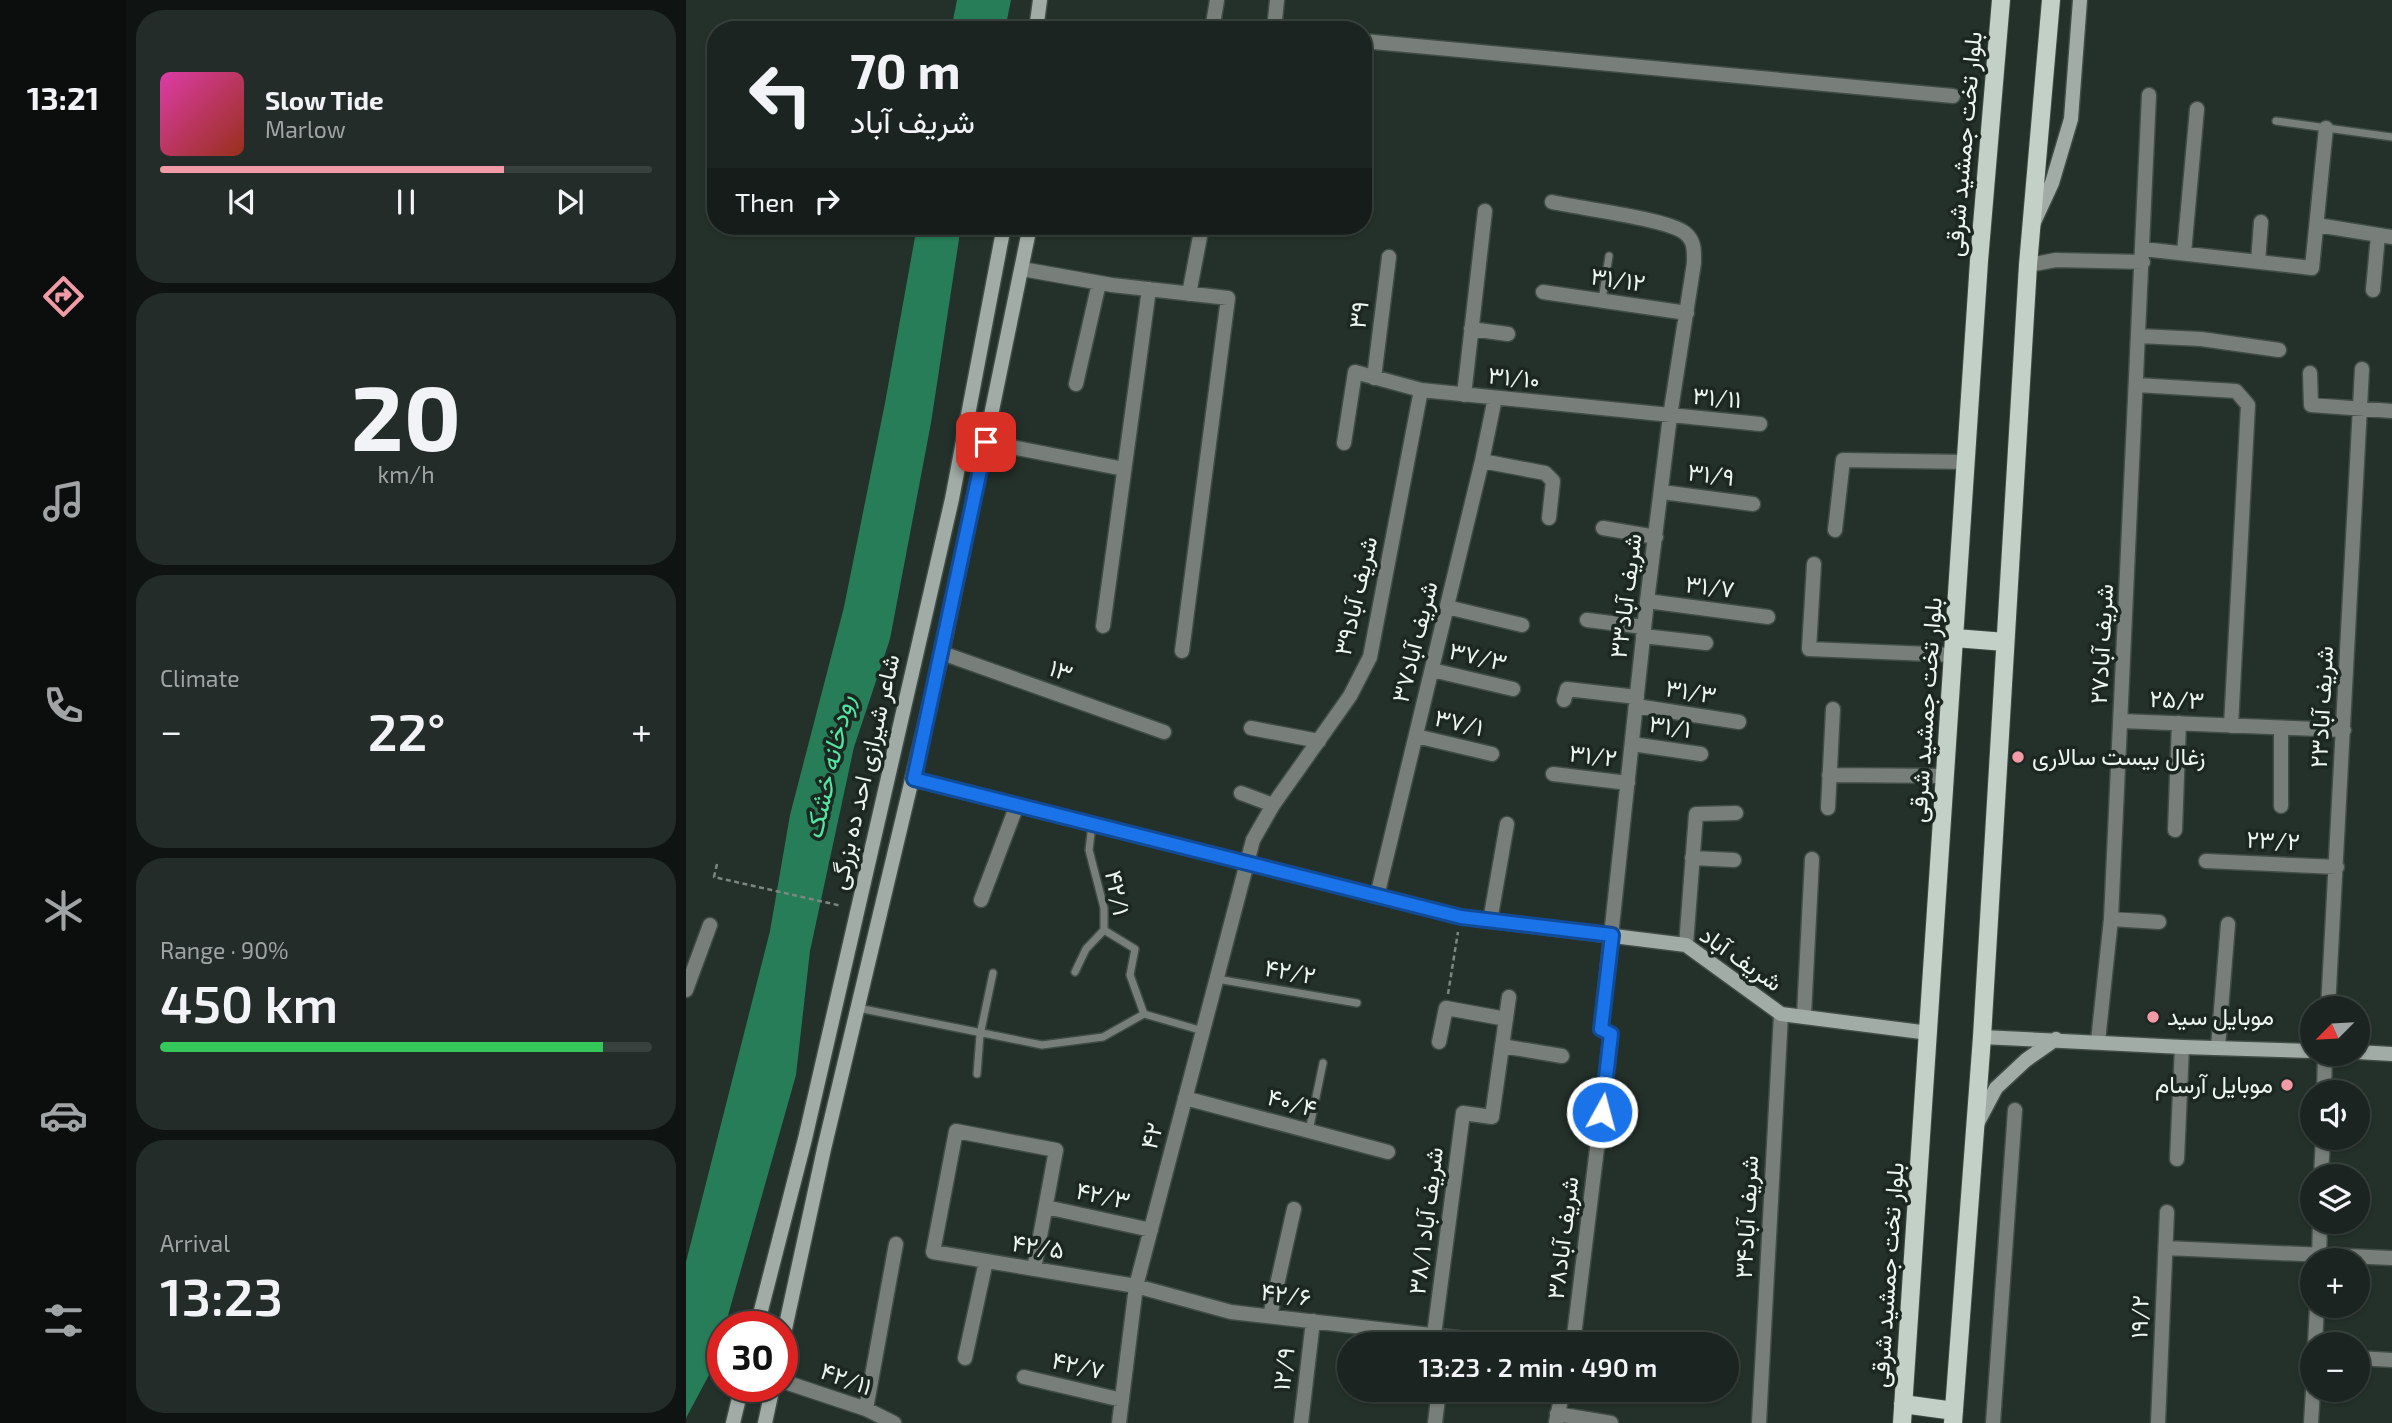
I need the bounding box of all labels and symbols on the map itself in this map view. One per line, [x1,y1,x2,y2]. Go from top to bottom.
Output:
street label: بلوار تخت جمشید شرقی [1938,30,1989,258]
street label: ۳۱/۱۲ [1589,260,1647,297]
street label: ۳۹ [1341,299,1374,330]
street label: ۳۱/۱۰ [1487,359,1542,394]
street label: ۳۱/۱۱ [1691,380,1743,413]
pin [956,412,1016,472]
street label: ۳۱/۹ [1686,456,1736,491]
street label: شریف آباد۳۳ [1602,532,1649,660]
street label: شریف آباد۳۹ [1327,533,1384,658]
street label: ۳۱/۷ [1684,568,1736,603]
street label: شریف آباد۳۷ [1385,578,1445,706]
street label: شریف آباد۲۷ [2083,583,2120,705]
street label: بلوار تخت جمشید شرقی [1902,596,1949,824]
street label: ۳۷/۳ [1447,635,1510,676]
street label: شریف آباد۲۳ [2303,645,2340,769]
street label: شاعر شیرازی احد ده بزرگی [822,651,907,893]
street label: ۱۳ [1046,652,1077,687]
street label: ۳۱/۳ [1664,672,1719,709]
street label: ۲۵/۳ [2149,683,2205,714]
water label: رودخانه خشک [796,691,861,842]
street label: ۳۷/۱ [1432,702,1487,741]
street label: ۳۱/۱ [1647,708,1693,743]
street label: ۳۱/۲ [1568,737,1619,772]
place label: زغال بیست سالاری [2032,741,2206,772]
marker: زغال بیست سالاری [2010,749,2026,765]
street label: ۲۳/۲ [2246,824,2300,855]
street label: ۴۲/۱ [1100,868,1137,918]
street label: شریف آباد [1694,919,1789,998]
street label: ۴۲/۲ [1263,952,1318,989]
north arrow [2300,996,2370,1066]
place label: موبایل سید [2167,1001,2274,1032]
marker: موبایل سید [2145,1009,2161,1025]
place label: موبایل آرسام [2155,1069,2273,1101]
position arrow [1565,1075,1639,1149]
marker: موبایل آرسام [2279,1077,2295,1093]
street label: ۴۰/۴ [1265,1081,1320,1122]
street label: ۴۲ [1133,1119,1168,1152]
street label: ۳۸/۱ شریف آباد [1401,1145,1450,1296]
street label: شریف آباد۳۴ [1728,1155,1765,1279]
street label: بلوار تخت جمشید شرقی [1864,1161,1911,1389]
street label: ۴۲/۳ [1074,1175,1133,1214]
street label: شریف آباد۳۸ [1540,1175,1585,1301]
street label: ۴۲/۵ [1010,1227,1067,1264]
street label: ۴۲/۶ [1259,1276,1313,1311]
street label: ۱۹/۲ [2123,1295,2154,1339]
speed limit sign: 30 [707,1311,798,1402]
street label: ۴۲/۷ [1049,1344,1107,1385]
street label: ۱۲/۹ [1265,1345,1300,1392]
street label: ۴۲/۱۱ [817,1355,876,1400]

